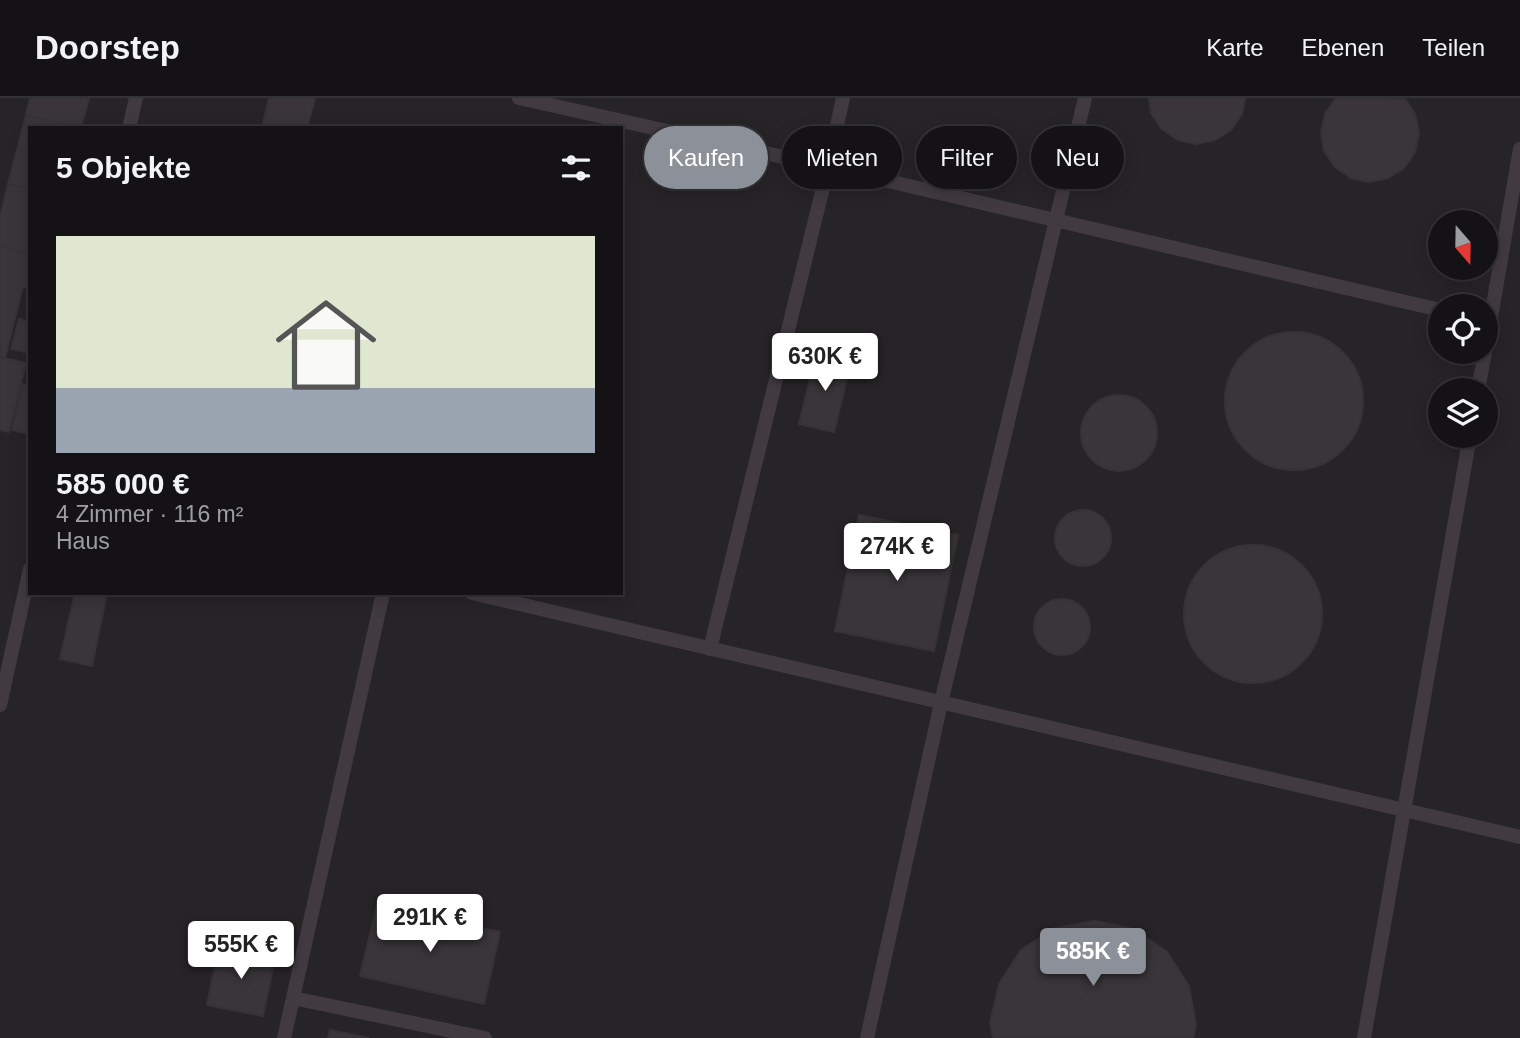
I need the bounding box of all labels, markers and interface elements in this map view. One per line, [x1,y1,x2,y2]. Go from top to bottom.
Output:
text: Doorstep [35,29,180,66]
text: Karte [1206,34,1264,61]
text: Ebenen [1302,34,1384,61]
text: Teilen [1422,34,1485,61]
chip: Kaufen [644,126,768,189]
chip: Mieten [782,126,902,189]
chip: Filter [916,126,1017,189]
chip: Neu [1031,126,1124,189]
icon: filters [557,149,595,187]
text: 5 Objekte [56,151,191,184]
north arrow [1428,210,1498,280]
map controls [1428,210,1498,448]
icon: home [263,282,389,408]
button: locate [1428,294,1498,364]
pin: 630K € [768,334,882,393]
text: 630K € [788,343,862,369]
button: layers [1428,378,1498,448]
text: 585 000 € [56,467,189,500]
text: 4 Zimmer · 116 m² [56,501,243,527]
pin: 274K € [840,524,954,583]
text: Haus [56,528,110,554]
text: 274K € [860,533,934,559]
pin: 291K € [373,894,487,954]
text: 291K € [393,904,467,930]
pin: 555K € [184,922,298,981]
pin: 585K € [1036,928,1150,988]
text: 555K € [204,931,278,957]
text: 585K € [1056,938,1130,964]

